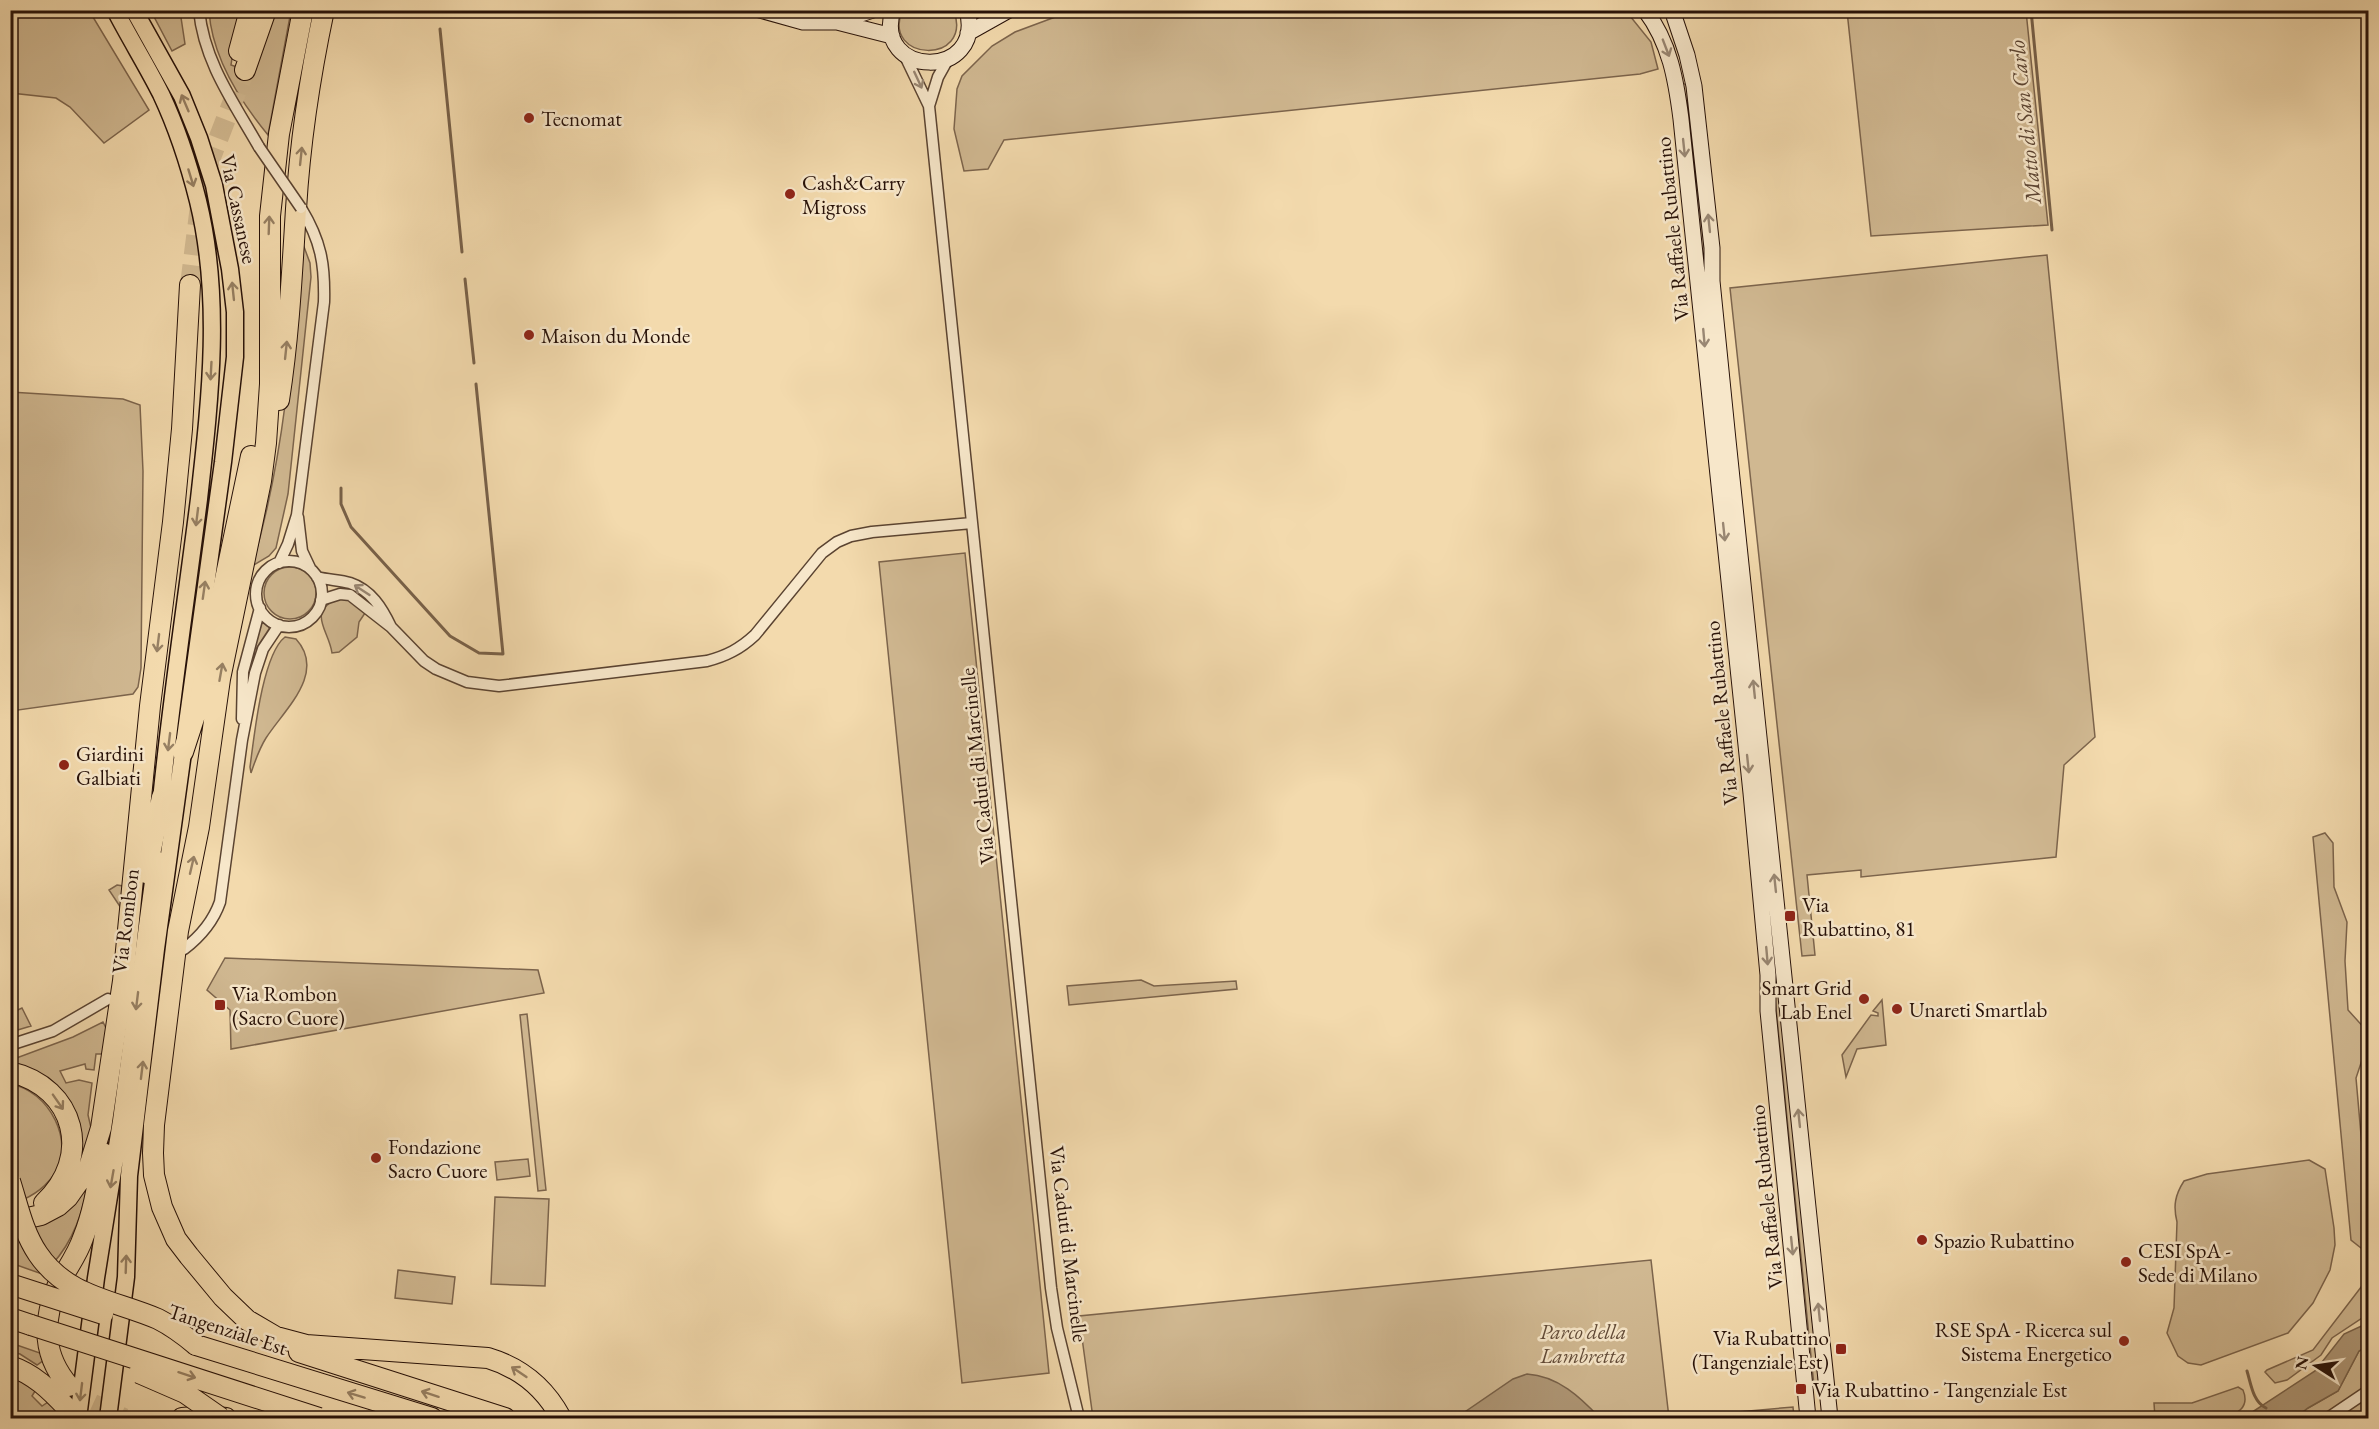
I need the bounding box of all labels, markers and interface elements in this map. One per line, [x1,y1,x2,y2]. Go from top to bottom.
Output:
one-way arrow [1661,38,1672,57]
water label: Matto di San Carlo [2002,39,2048,207]
one-way arrow [913,71,925,89]
one-way arrow [179,94,190,113]
place label: Tecnomat [541,105,622,132]
marker: Tecnomat [522,111,536,125]
street label: Via Raffaele Rubattino [1649,136,1695,322]
one-way arrow [1679,137,1690,157]
one-way arrow [296,146,307,166]
street label: Via Cassanese [214,152,264,266]
one-way arrow [186,168,197,187]
place label: Cash&Carry Migross [802,169,906,220]
marker: Cash&Carry Migross [783,187,797,201]
one-way arrow [1703,213,1714,233]
one-way arrow [264,215,275,235]
one-way arrow [227,282,238,302]
place label: Maison du Monde [541,322,690,349]
marker: Maison du Monde [522,328,536,342]
one-way arrow [1699,328,1710,348]
one-way arrow [281,341,292,361]
one-way arrow [206,361,217,380]
one-way arrow [191,507,202,527]
one-way arrow [1719,522,1730,542]
one-way arrow [199,580,210,600]
one-way arrow [354,584,371,596]
street label: Via Raffaele Rubattino [1698,620,1744,806]
one-way arrow [152,633,163,652]
one-way arrow [216,663,227,683]
street label: Via Caduti di Marcinelle [953,666,1001,866]
one-way arrow [1748,679,1759,699]
one-way arrow [163,732,174,751]
place label: Giardini Galbiati [76,740,144,791]
one-way arrow [1743,753,1754,773]
marker: Giardini Galbiati [57,758,71,772]
one-way arrow [186,856,198,875]
street label: Via Rombon [105,867,145,975]
one-way arrow [1769,873,1780,893]
place label: Via Rubattino, 81 [1802,891,1915,942]
marker: Via Rubattino, 81 [1783,909,1797,923]
one-way arrow [1762,946,1773,966]
place label: Smart Grid Lab Enel [1762,974,1852,1025]
place label: Via Rombon (Sacro Cuore) [232,980,345,1031]
one-way arrow [131,990,142,1010]
marker: Smart Grid Lab Enel [1857,992,1871,1006]
place label: Unareti Smartlab [1909,996,2048,1023]
marker: Via Rombon (Sacro Cuore) [213,998,227,1012]
marker: Unareti Smartlab [1890,1002,1904,1016]
one-way arrow [137,1060,148,1080]
one-way arrow [52,1094,64,1110]
street label: Via Raffaele Rubattino [1743,1104,1789,1290]
one-way arrow [1793,1109,1804,1129]
place label: Fondazione Sacro Cuore [388,1133,488,1184]
street label: Via Caduti di Marcinelle [1044,1144,1094,1344]
marker: Fondazione Sacro Cuore [369,1151,383,1165]
one-way arrow [106,1168,117,1188]
place label: Spazio Rubattino [1934,1227,2075,1254]
marker: Spazio Rubattino [1915,1233,1929,1247]
one-way arrow [1787,1235,1798,1255]
place label: CESI SpA - Sede di Milano [2138,1237,2258,1288]
one-way arrow [121,1254,132,1274]
marker: CESI SpA - Sede di Milano [2119,1255,2133,1269]
street label: Tangenziale Est [165,1297,291,1361]
one-way arrow [1813,1303,1824,1323]
place label: RSE SpA - Ricerca sul Sistema Energetico [1935,1316,2112,1367]
park label: Parco della Lambretta [1539,1318,1626,1369]
place label: Via Rubattino (Tangenziale Est) [1692,1324,1829,1375]
marker: RSE SpA - Ricerca sul Sistema Energetico [2117,1334,2131,1348]
north arrow [2286,1336,2346,1396]
marker: Via Rubattino (Tangenziale Est) [1834,1342,1848,1356]
text: N [2290,1354,2313,1372]
one-way arrow [512,1366,528,1378]
one-way arrow [177,1371,196,1382]
place label: Via Rubattino - Tangenziale Est [1813,1376,2067,1403]
one-way arrow [76,1382,87,1402]
marker: Via Rubattino - Tangenziale Est [1794,1382,1808,1396]
one-way arrow [421,1388,440,1399]
one-way arrow [347,1389,366,1400]

